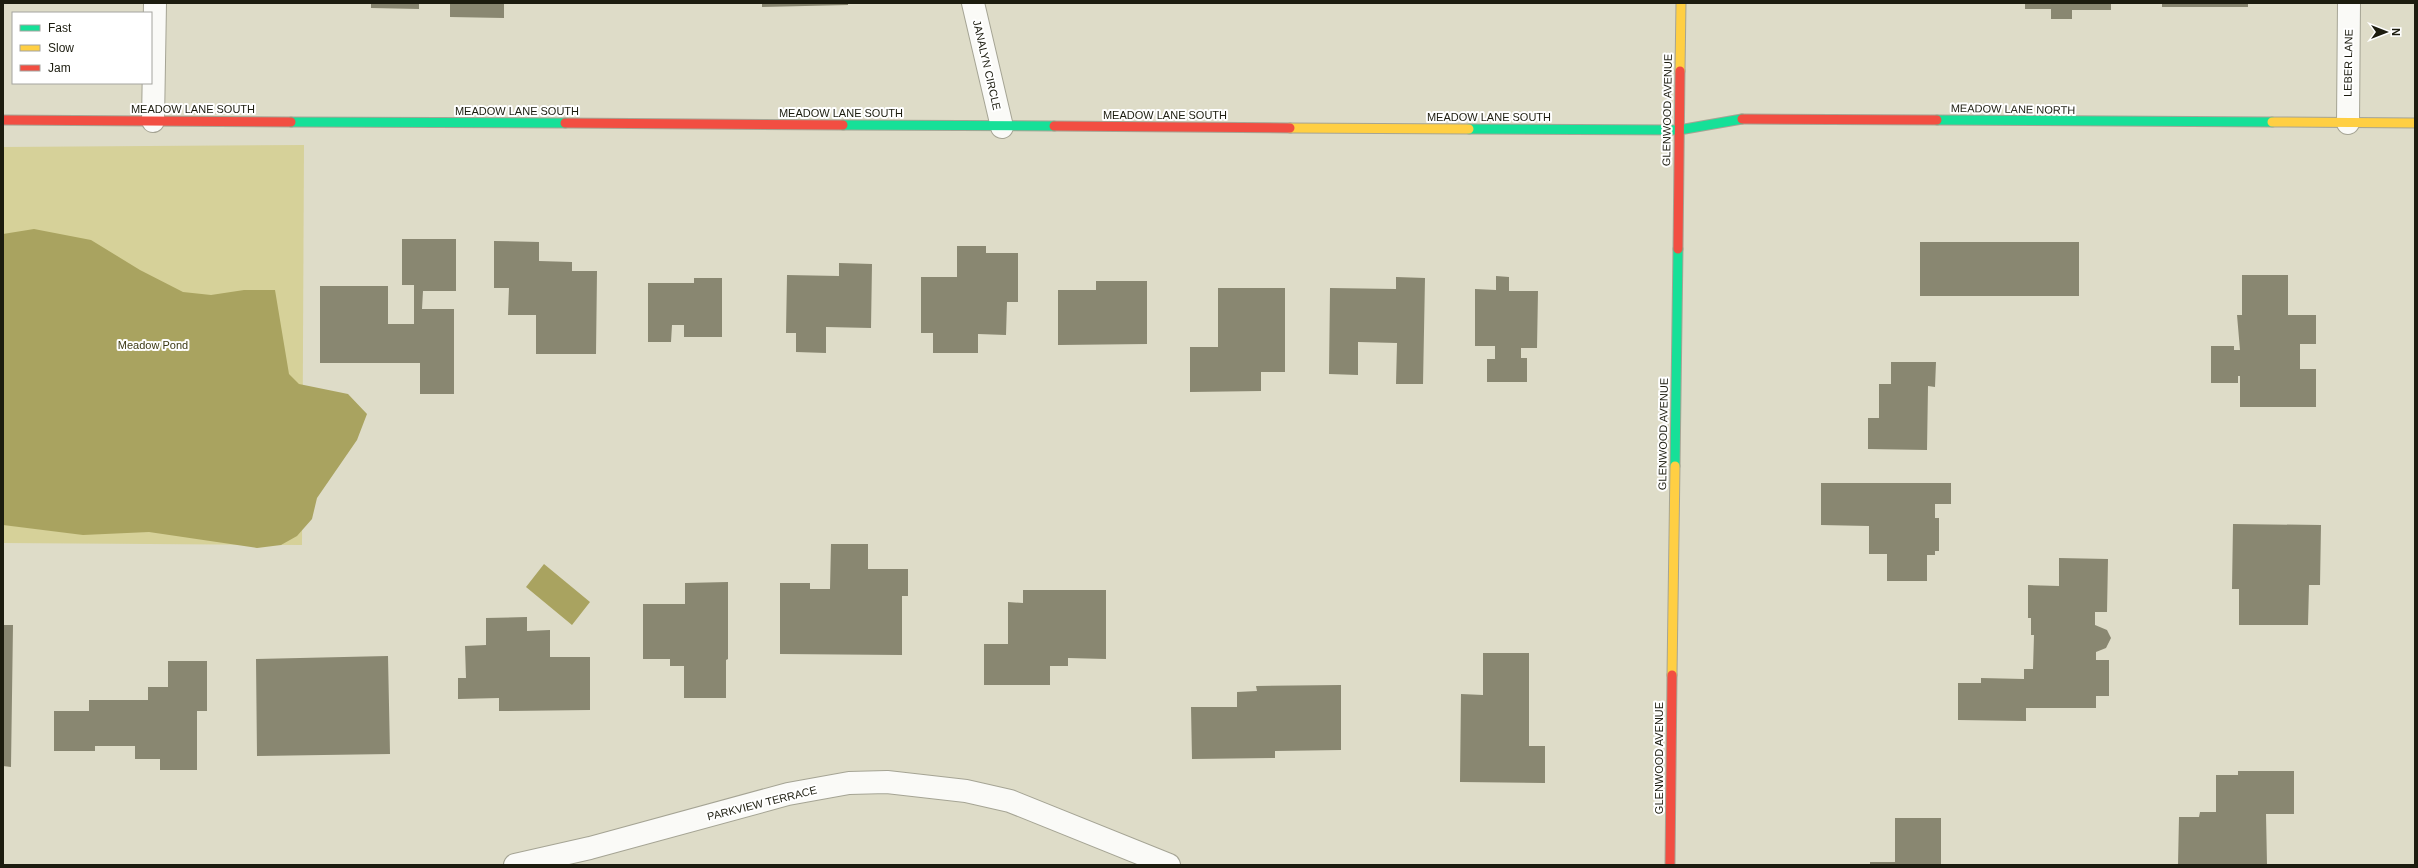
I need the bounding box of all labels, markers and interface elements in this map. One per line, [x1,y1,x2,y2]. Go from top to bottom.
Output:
legend [12,12,152,84]
north arrow [2366,12,2406,52]
street label: JANALYN CIRCLE [971,19,1003,111]
text: Fast [48,21,72,35]
text: N [2390,28,2402,36]
street label: LEBER LANE [2341,29,2355,97]
text: Slow [48,41,74,55]
street label: GLENWOOD AVENUE [1660,54,1674,166]
text: Jam [48,61,71,75]
street label: MEADOW LANE NORTH [1951,102,2075,116]
street label: MEADOW LANE SOUTH [131,103,255,115]
street label: MEADOW LANE SOUTH [455,105,579,117]
street label: MEADOW LANE SOUTH [779,107,903,119]
street label: MEADOW LANE SOUTH [1103,109,1227,121]
street label: MEADOW LANE SOUTH [1427,111,1551,123]
park label: Meadow Pond [118,339,188,351]
street label: GLENWOOD AVENUE [1656,378,1670,490]
street label: GLENWOOD AVENUE [1653,702,1665,814]
street label: PARKVIEW TERRACE [706,784,818,822]

